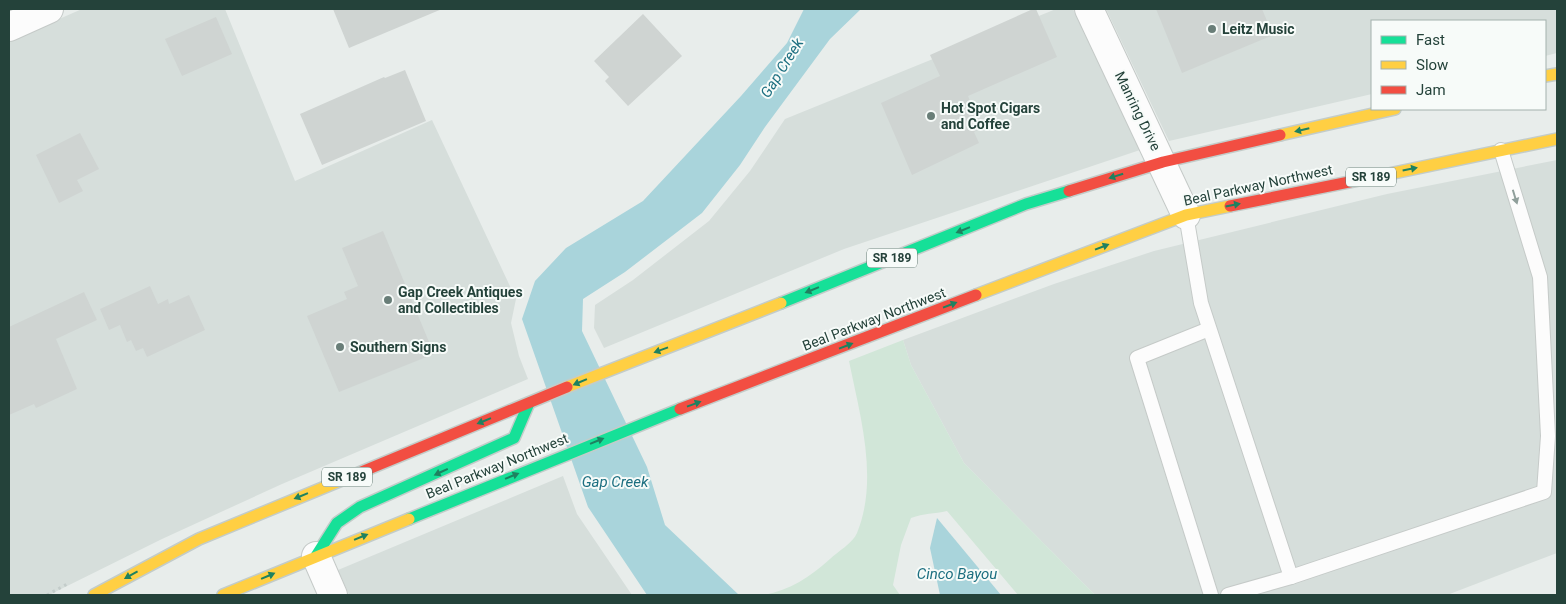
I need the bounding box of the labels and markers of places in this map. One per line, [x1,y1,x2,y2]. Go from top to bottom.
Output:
place label: Leitz Music [1222,21,1294,37]
marker: Leitz Music [1206,23,1218,35]
place label: Hot Spot Cigars and Coffee [941,100,1040,132]
marker: Hot Spot Cigars and Coffee [925,110,937,122]
place label: Gap Creek Antiques and Collectibles [398,284,523,316]
marker: Gap Creek Antiques and Collectibles [382,294,394,306]
place label: Southern Signs [350,339,446,355]
marker: Southern Signs [334,341,346,353]

